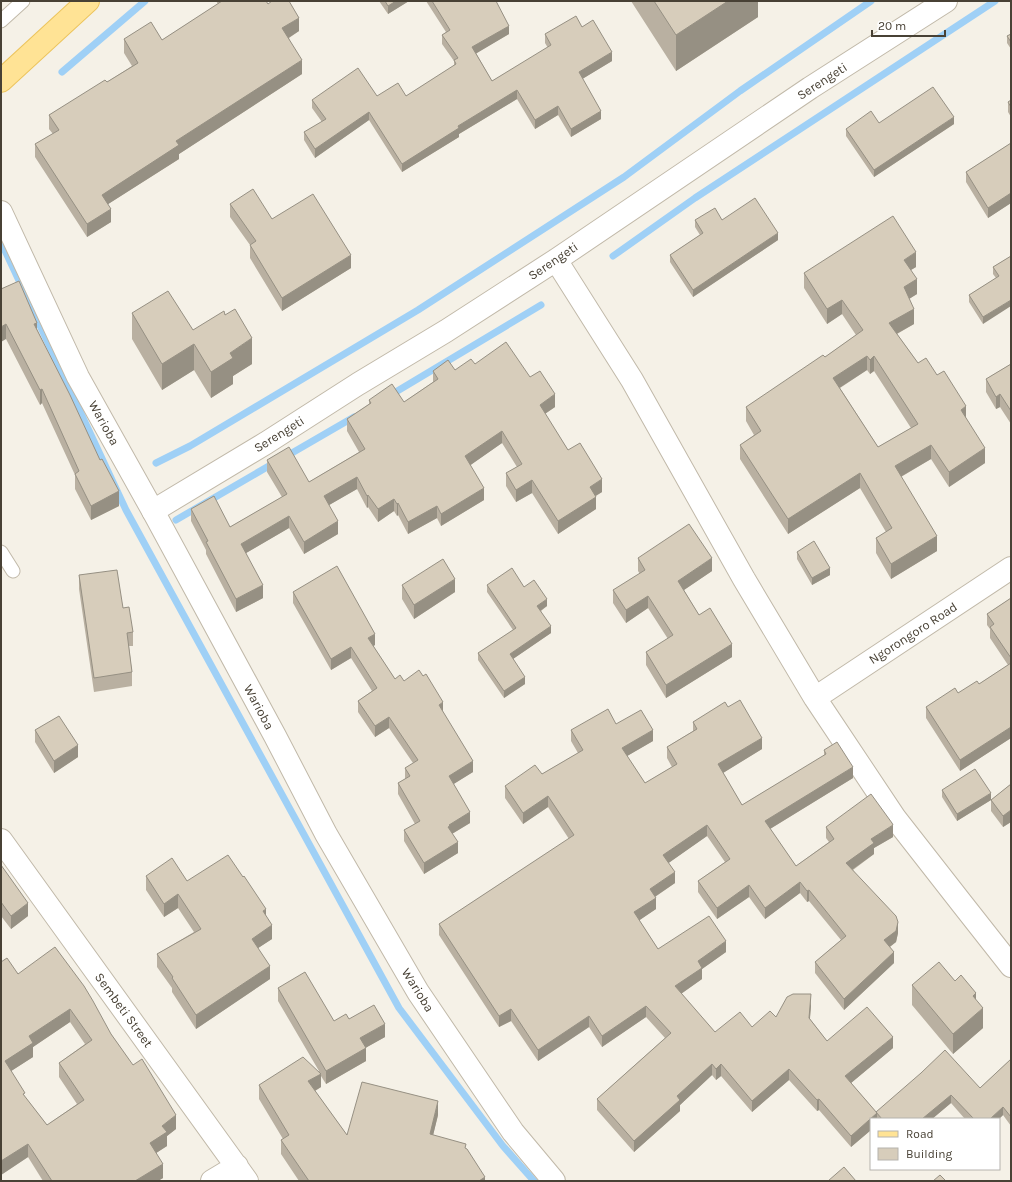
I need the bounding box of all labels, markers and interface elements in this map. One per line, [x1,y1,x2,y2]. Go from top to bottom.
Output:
scale bar [872,12,945,38]
text: 20 m [878,19,906,33]
street label: Serengeti [794,59,850,103]
street label: Serengeti [525,239,581,283]
street label: Warioba [86,398,122,448]
street label: Serengeti [251,413,307,455]
street label: Ngorongoro Road [866,599,960,667]
street label: Warioba [241,682,277,732]
street label: Warioba [399,965,437,1015]
street label: Sembeti Street [92,970,156,1050]
legend [870,1118,1000,1170]
text: Road [906,1127,934,1141]
text: Building [906,1147,953,1161]

